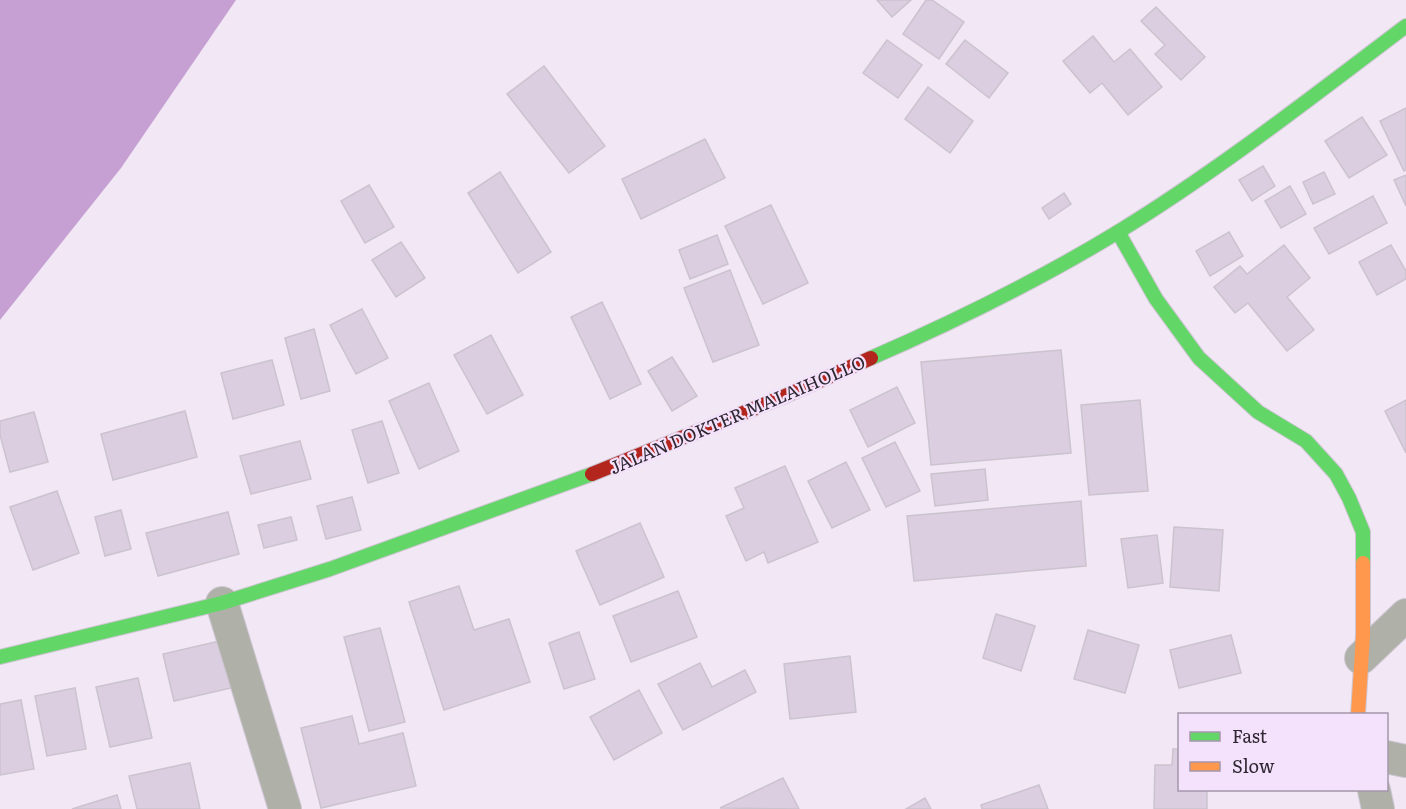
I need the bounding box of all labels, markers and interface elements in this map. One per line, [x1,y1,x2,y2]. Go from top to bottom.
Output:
street label: JALAN DOKTER MALAIHOLLO [605,348,869,480]
legend [1178,713,1388,791]
text: Fast [1232,722,1268,749]
text: Slow [1232,752,1275,779]

